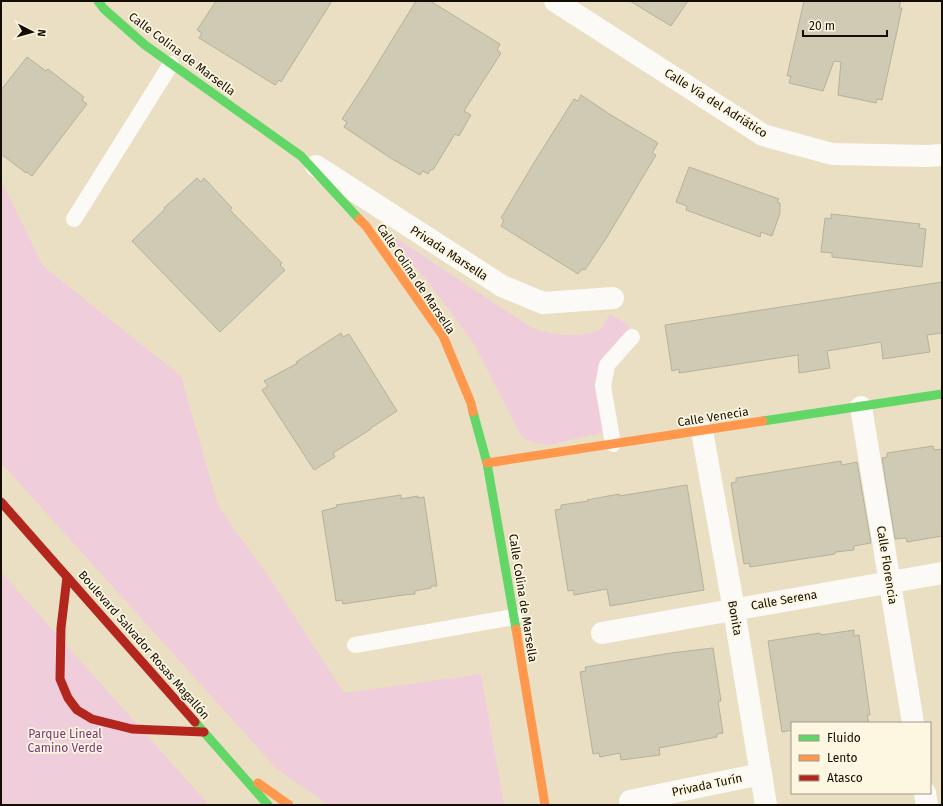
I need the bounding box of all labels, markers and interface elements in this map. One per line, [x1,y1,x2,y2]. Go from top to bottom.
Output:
street label: Calle Colina de Marsella [126,9,238,99]
north arrow [12,12,52,52]
scale bar [803,12,887,38]
text: 20 m [809,19,835,33]
text: N [35,29,48,37]
street label: Calle Vía del Adriático [662,66,770,140]
street label: Calle Colina de Marsella [374,221,458,337]
street label: Privada Marsella [408,223,490,283]
street label: Calle Venecia [676,404,750,430]
street label: Calle Florencia [874,525,900,605]
street label: Calle Colina de Marsella [506,533,540,663]
street label: Boulevard Salvador Rosas Magallón [76,568,212,722]
street label: Calle Serena [750,587,818,613]
street label: Bonita [725,599,745,637]
legend [791,722,931,794]
park label: Parque Lineal Camino Verde [28,727,102,755]
text: Fluido [827,731,861,745]
text: Lento [827,751,857,765]
street label: Privada Turín [671,771,743,799]
text: Atasco [827,771,863,785]

